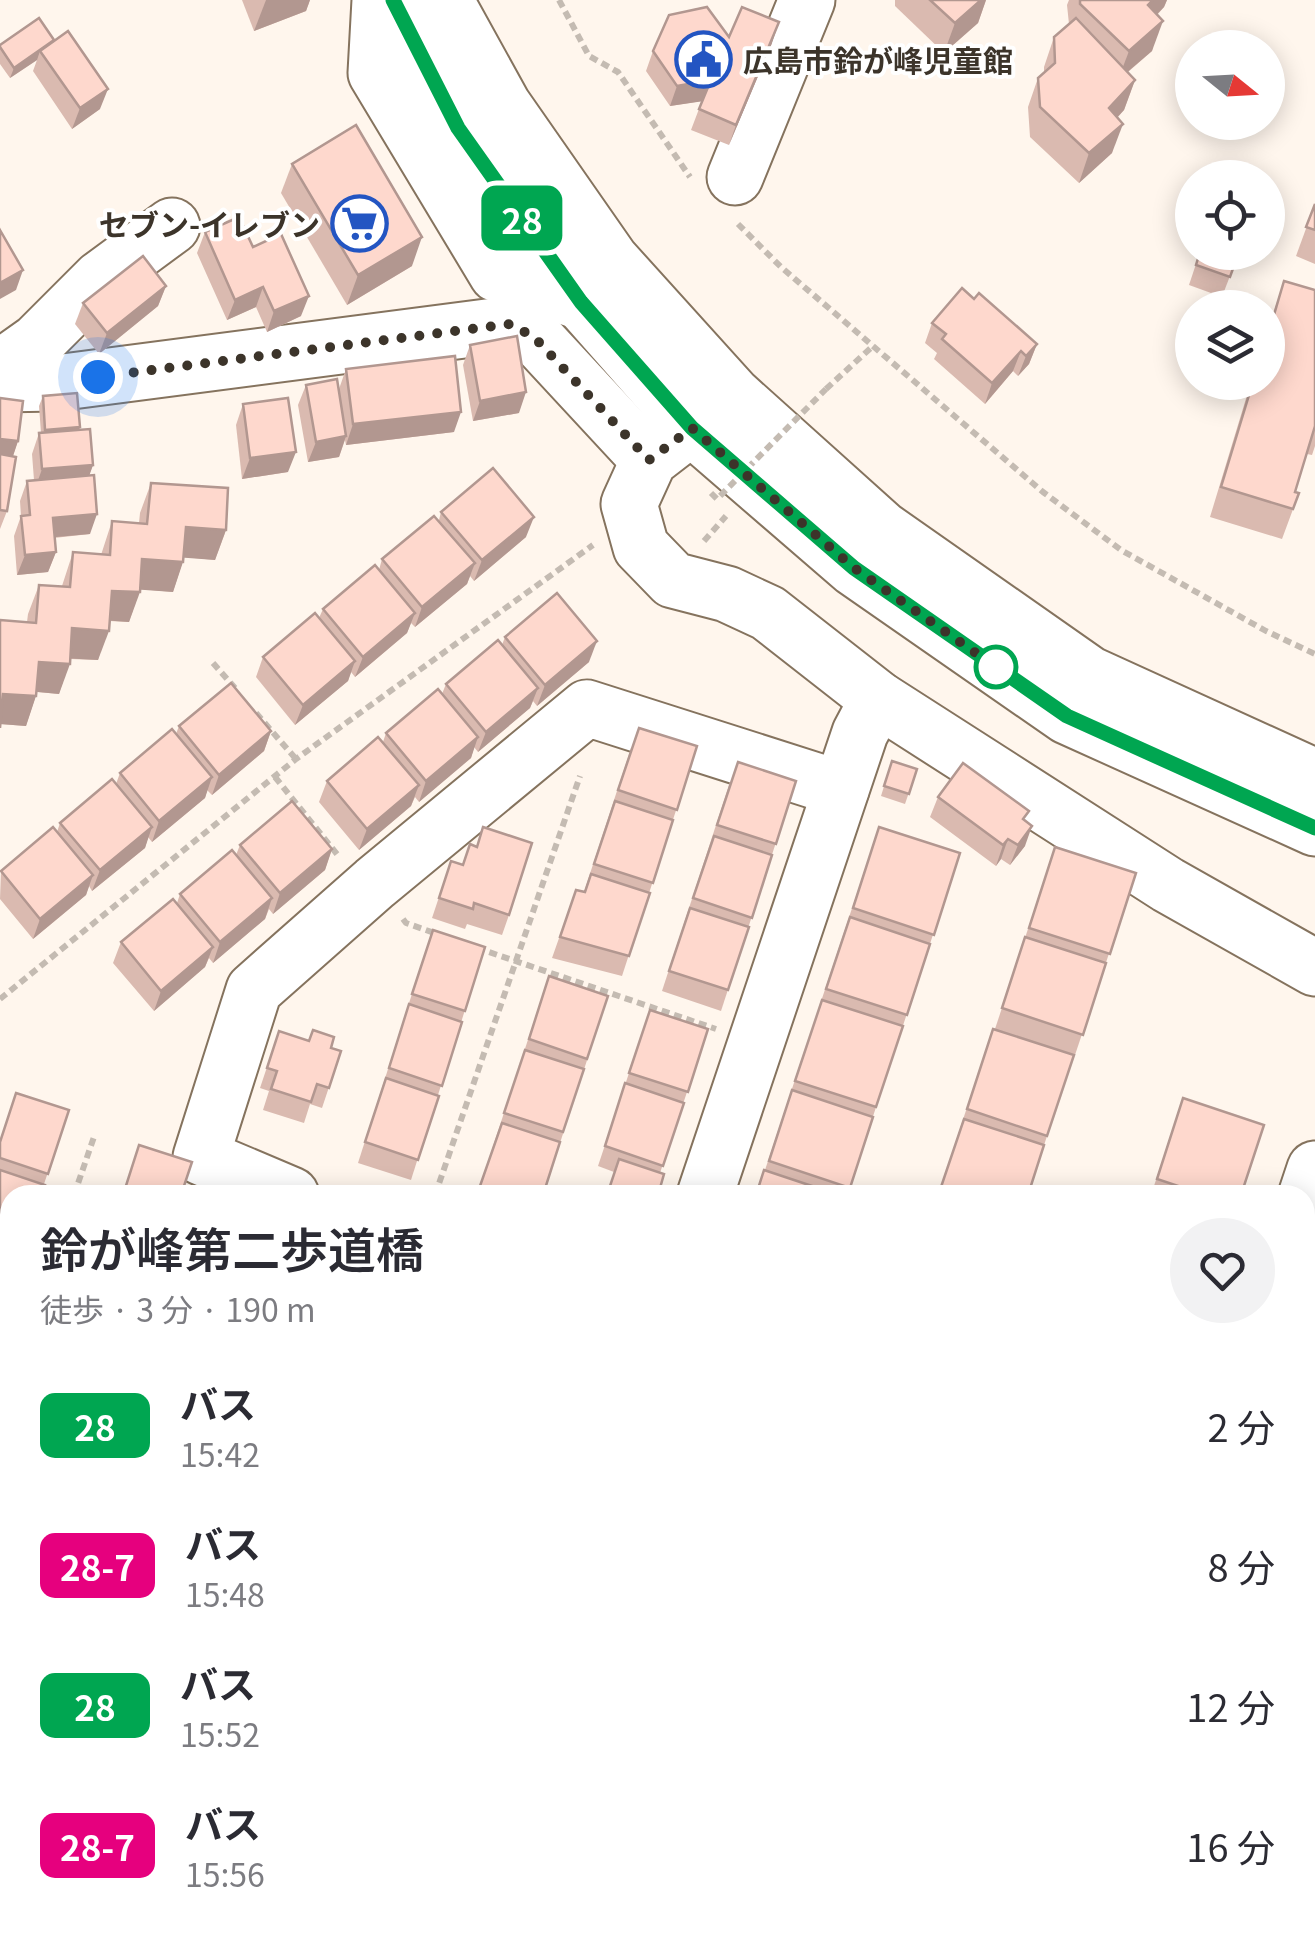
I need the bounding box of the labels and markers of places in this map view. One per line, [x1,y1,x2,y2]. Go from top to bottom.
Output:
public building icon: 広島市鈴が峰児童館 [674,29,734,89]
place label: 広島市鈴が峰児童館 [743,37,1013,81]
supermarket icon: セブン-イレブン [329,193,389,253]
place label: セブン-イレブン [99,201,320,245]
unlabelled marker [975,646,1017,688]

